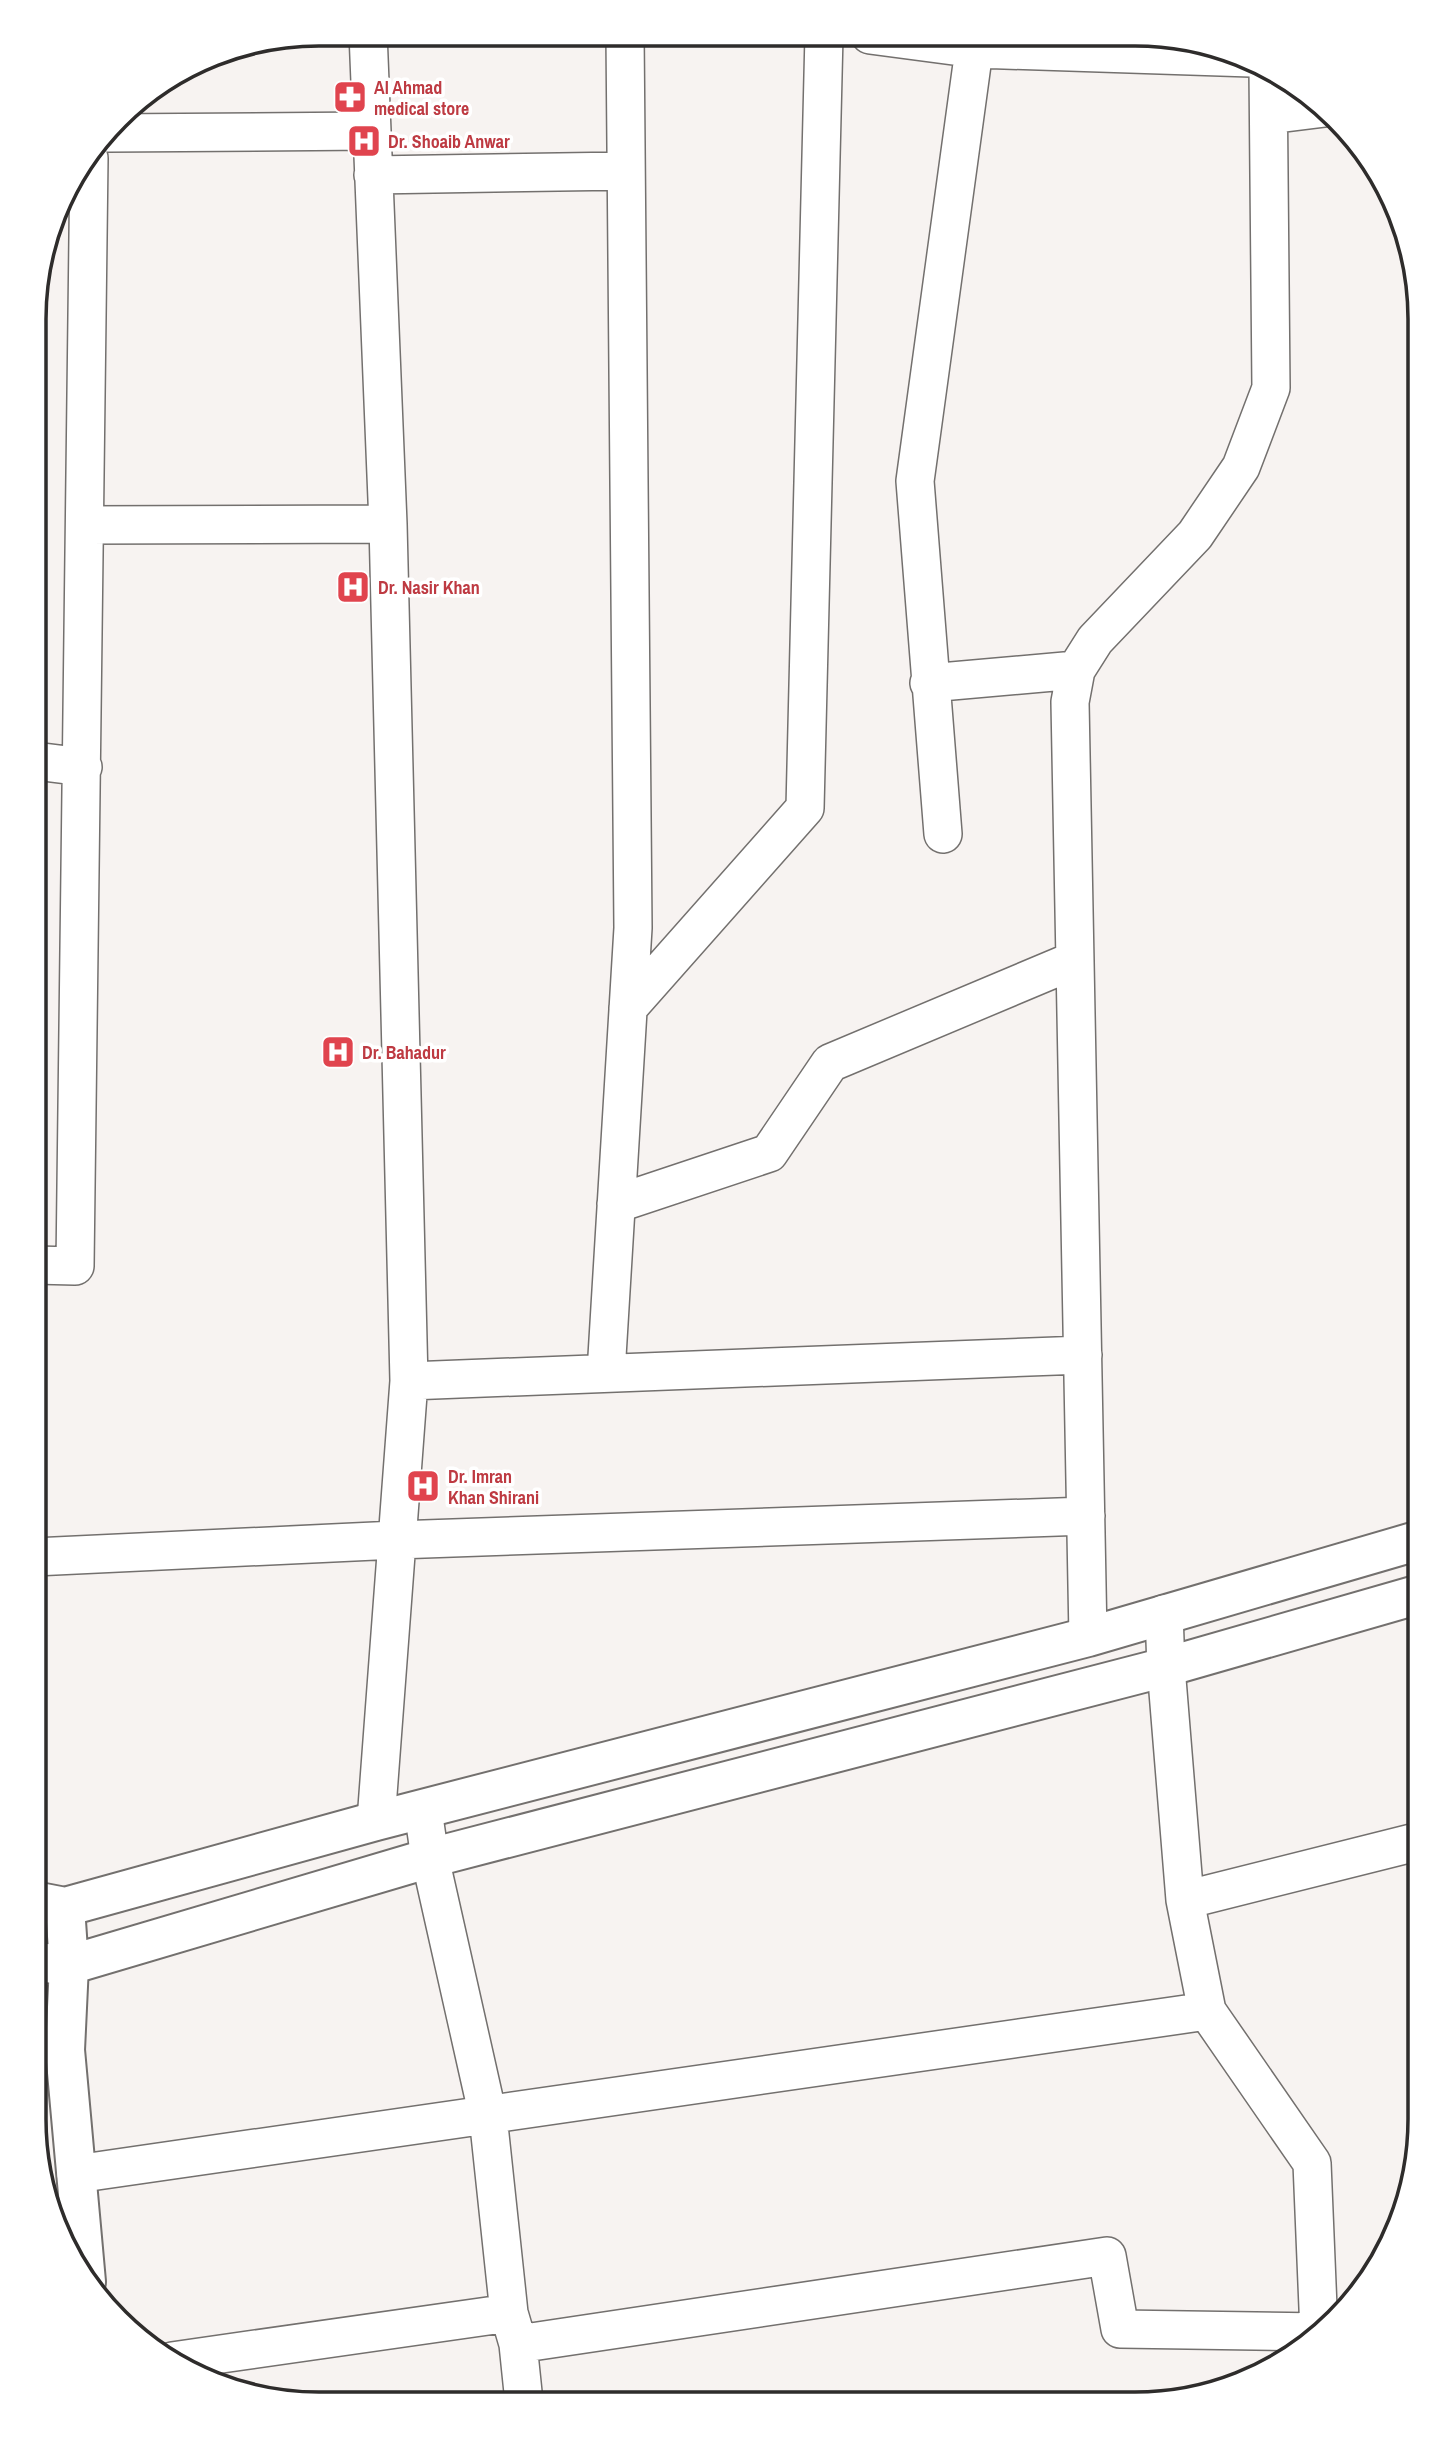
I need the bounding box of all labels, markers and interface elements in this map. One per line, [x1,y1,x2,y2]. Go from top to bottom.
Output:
place label: Al Ahmad medical store [374,75,469,121]
pharmacy icon: Al Ahmad medical store [331,78,369,116]
hospital icon: Dr. Shoaib Anwar [345,122,383,160]
place label: Dr. Shoaib Anwar [388,129,510,154]
hospital icon: Dr. Nasir Khan [334,568,372,606]
place label: Dr. Nasir Khan [378,575,480,600]
hospital icon: Dr. Bahadur [319,1033,357,1071]
place label: Dr. Bahadur [362,1040,446,1065]
place label: Dr. Imran Khan Shirani [448,1464,539,1510]
hospital icon: Dr. Imran Khan Shirani [404,1467,442,1505]

